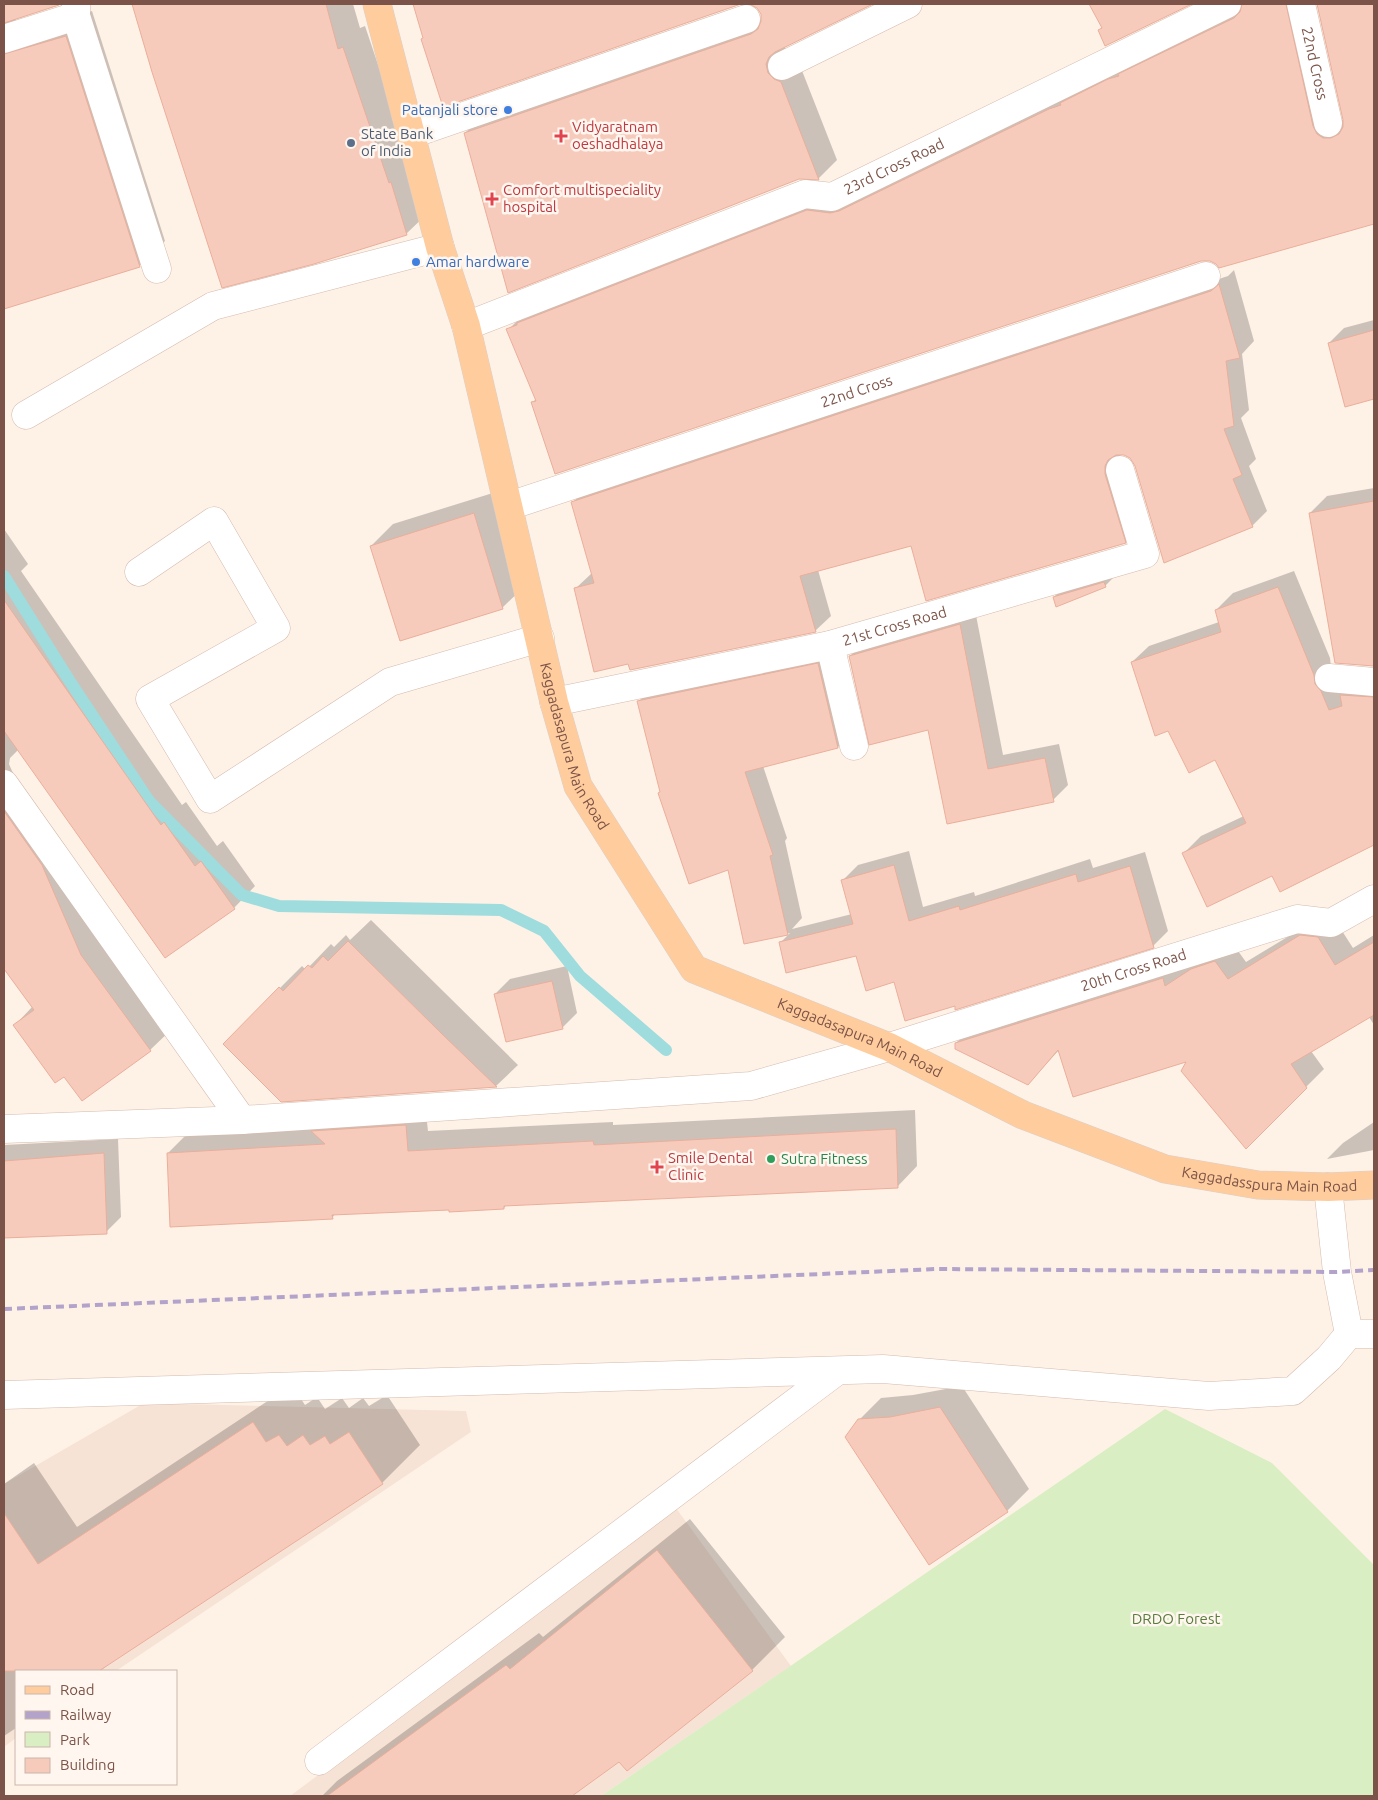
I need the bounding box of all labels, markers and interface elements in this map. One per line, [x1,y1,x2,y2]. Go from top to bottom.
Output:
street label: 22nd Cross [1298,25,1332,102]
place label: Patanjali store [402,101,498,118]
marker: Patanjali store [502,104,514,116]
place label: Vidyaratnam oeshadhalaya [572,118,663,152]
place label: State Bank of India [361,125,434,159]
marker: Vidyaratnam oeshadhalaya [554,129,568,143]
street label: 23rd Cross Road [841,135,947,198]
marker: State Bank of India [345,137,357,149]
place label: Comfort multispeciality hospital [503,181,661,215]
marker: Comfort multispeciality hospital [485,192,499,206]
place label: Amar hardware [426,253,530,270]
marker: Amar hardware [410,256,422,268]
street label: 22nd Cross [818,371,894,411]
street label: 21st Cross Road [840,603,948,649]
street label: Kaggadasapura Main Road [537,661,612,833]
street label: 20th Cross Road [1079,945,1188,994]
street label: Kaggadasapura Main Road [775,994,945,1081]
place label: Smile Dental Clinic [668,1149,753,1183]
place label: Sutra Fitness [781,1150,867,1167]
marker: Sutra Fitness [765,1153,777,1165]
marker: Smile Dental Clinic [650,1160,664,1174]
street label: Kaggadasspura Main Road [1180,1163,1358,1195]
park label: DRDO Forest [1132,1610,1220,1627]
legend [15,1670,178,1785]
text: Road [60,1681,95,1698]
text: Railway [60,1706,111,1723]
text: Park [60,1731,90,1748]
text: Building [60,1756,115,1773]

